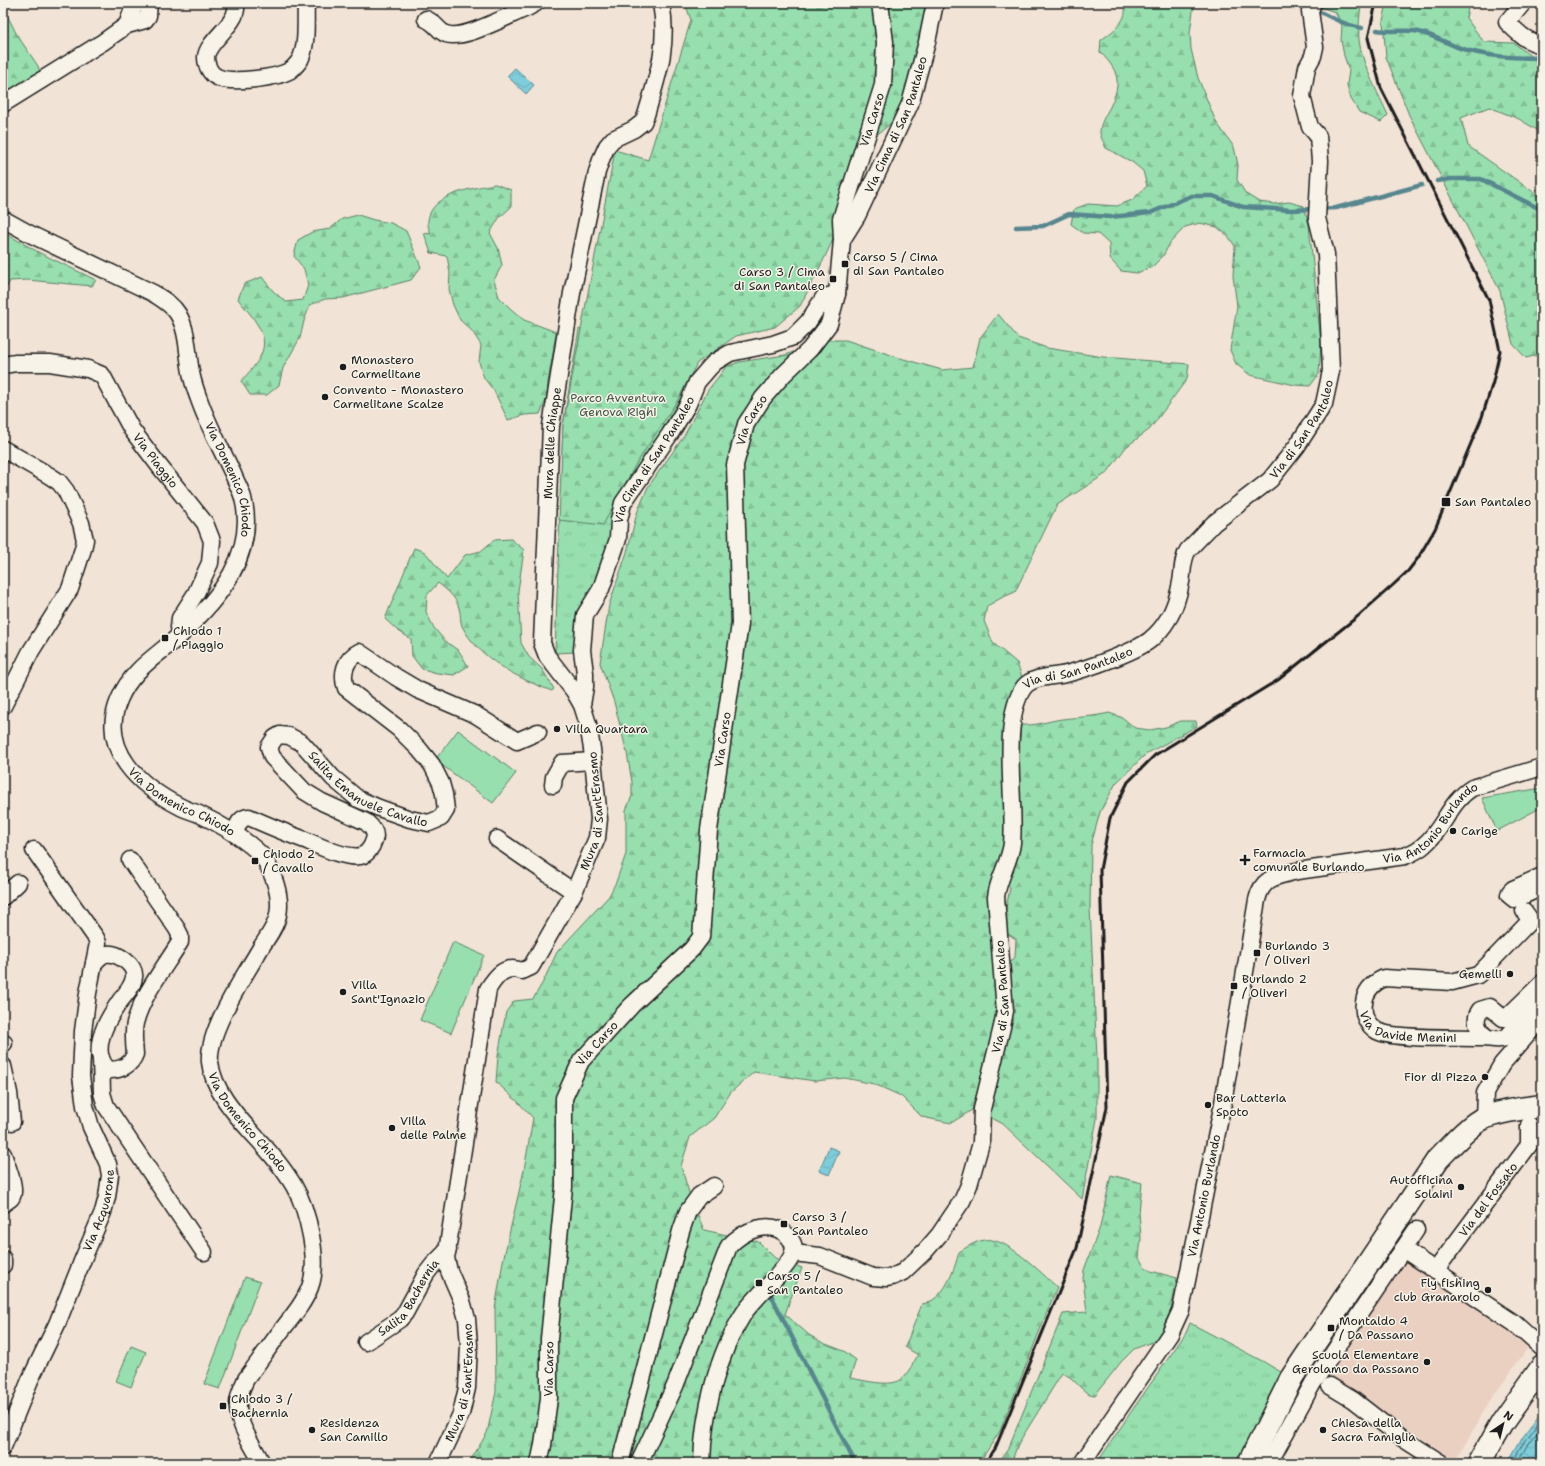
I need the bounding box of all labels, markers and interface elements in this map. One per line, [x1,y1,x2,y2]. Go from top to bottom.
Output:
street label: Via Cima di San Pantaleo [861,54,931,196]
street label: Via Carso [856,91,888,149]
place label: Carso 5 / Cima di San Pantaleo [853,249,944,279]
marker: Carso 5 / Cima di San Pantaleo [840,259,850,269]
place label: Carso 3 / Cima di San Pantaleo [734,264,826,294]
marker: Carso 3 / Cima di San Pantaleo [828,274,838,284]
place label: Monastero Carmelitane [351,352,421,382]
marker: Monastero Carmelitane [338,362,348,372]
street label: Via di San Pantaleo [1266,378,1337,482]
place label: Convento - Monastero Carmelitane Scalze [333,382,464,412]
street label: Mura delle Chiappe [540,386,565,499]
park label: Parco Avventura Genova Righi [570,390,666,420]
marker: Convento - Monastero Carmelitane Scalze [320,392,330,402]
street label: Via Carso [733,392,771,447]
street label: Via Cima di San Pantaleo [610,394,698,525]
street label: Via Domenico Chiodo [201,419,254,538]
street label: Via Piaggio [129,430,182,491]
place label: San Pantaleo [1455,494,1531,510]
marker: San Pantaleo [1440,496,1452,508]
place label: Chiodo 1 / Piaggio [173,623,224,653]
marker: Chiodo 1 / Piaggio [160,633,170,643]
street label: Via di San Pantaleo [1019,643,1135,693]
street label: Via Carso [711,711,735,768]
place label: Villa Quartara [565,721,648,737]
marker: Villa Quartara [552,724,562,734]
street label: Salita Emanuele Cavallo [305,748,429,830]
street label: Mura di Sant'Erasmo [576,751,607,873]
street label: Via Domenico Chiodo [125,764,238,840]
street label: Via Antonio Burlando [1382,779,1480,867]
place label: Carige [1461,823,1498,839]
marker: Carige [1448,826,1458,836]
place label: Farmacia comunale Burlando [1253,845,1365,875]
place label: Chiodo 2 / Cavallo [263,846,315,876]
marker: Farmacia comunale Burlando [1240,855,1250,865]
marker: Chiodo 2 / Cavallo [250,856,260,866]
place label: Burlando 3 / Oliveri [1265,938,1330,968]
street label: Via di San Pantaleo [988,939,1013,1055]
marker: Burlando 3 / Oliveri [1252,948,1262,958]
place label: Gemelli [1459,966,1502,982]
marker: Gemelli [1505,969,1515,979]
place label: Burlando 2 / Oliveri [1242,971,1307,1001]
place label: Villa Sant'Ignazio [351,977,425,1007]
marker: Burlando 2 / Oliveri [1229,981,1239,991]
marker: Villa Sant'Ignazio [338,987,348,997]
street label: Via Davide Menini [1356,1009,1457,1046]
street label: Via Carso [572,1018,622,1068]
place label: Fior di Pizza [1404,1069,1478,1085]
street label: Via Domenico Chiodo [204,1070,290,1175]
marker: Fior di Pizza [1480,1072,1490,1082]
place label: Bar Latteria Spoto [1216,1090,1287,1120]
marker: Bar Latteria Spoto [1203,1100,1213,1110]
place label: Villa delle Palme [400,1113,467,1143]
marker: Villa delle Palme [387,1123,397,1133]
street label: Via Antonio Burlando [1184,1133,1224,1259]
street label: Via del Fossato [1455,1159,1521,1240]
street label: Via Acquarone [79,1168,118,1254]
place label: Autofficina Solaini [1389,1172,1454,1202]
marker: Autofficina Solaini [1456,1182,1466,1192]
place label: Carso 3 / San Pantaleo [792,1209,868,1239]
marker: Carso 3 / San Pantaleo [779,1219,789,1229]
street label: Salita Bachernia [375,1255,443,1340]
place label: Carso 5 / San Pantaleo [767,1268,843,1298]
place label: Fly fishing club Granarolo [1394,1275,1480,1305]
marker: Carso 5 / San Pantaleo [754,1278,764,1288]
marker: Fly fishing club Granarolo [1483,1285,1493,1295]
place label: Montaldo 4 / Da Passano [1339,1313,1414,1343]
street label: Mura di Sant'Erasmo [441,1323,477,1444]
marker: Montaldo 4 / Da Passano [1326,1323,1336,1333]
street label: Via Carso [541,1341,557,1397]
place label: Scuola Elementare Gerolamo da Passano [1292,1347,1419,1377]
marker: Scuola Elementare Gerolamo da Passano [1422,1357,1432,1367]
place label: Chiodo 3 / Bachernia [231,1391,293,1421]
marker: Chiodo 3 / Bachernia [218,1401,228,1411]
north arrow [1483,1404,1523,1444]
text: N [1501,1408,1517,1425]
place label: Residenza San Camillo [320,1415,388,1445]
place label: Chiesa della Sacra Famiglia [1331,1415,1416,1445]
marker: Residenza San Camillo [307,1425,317,1435]
marker: Chiesa della Sacra Famiglia [1318,1425,1328,1435]

